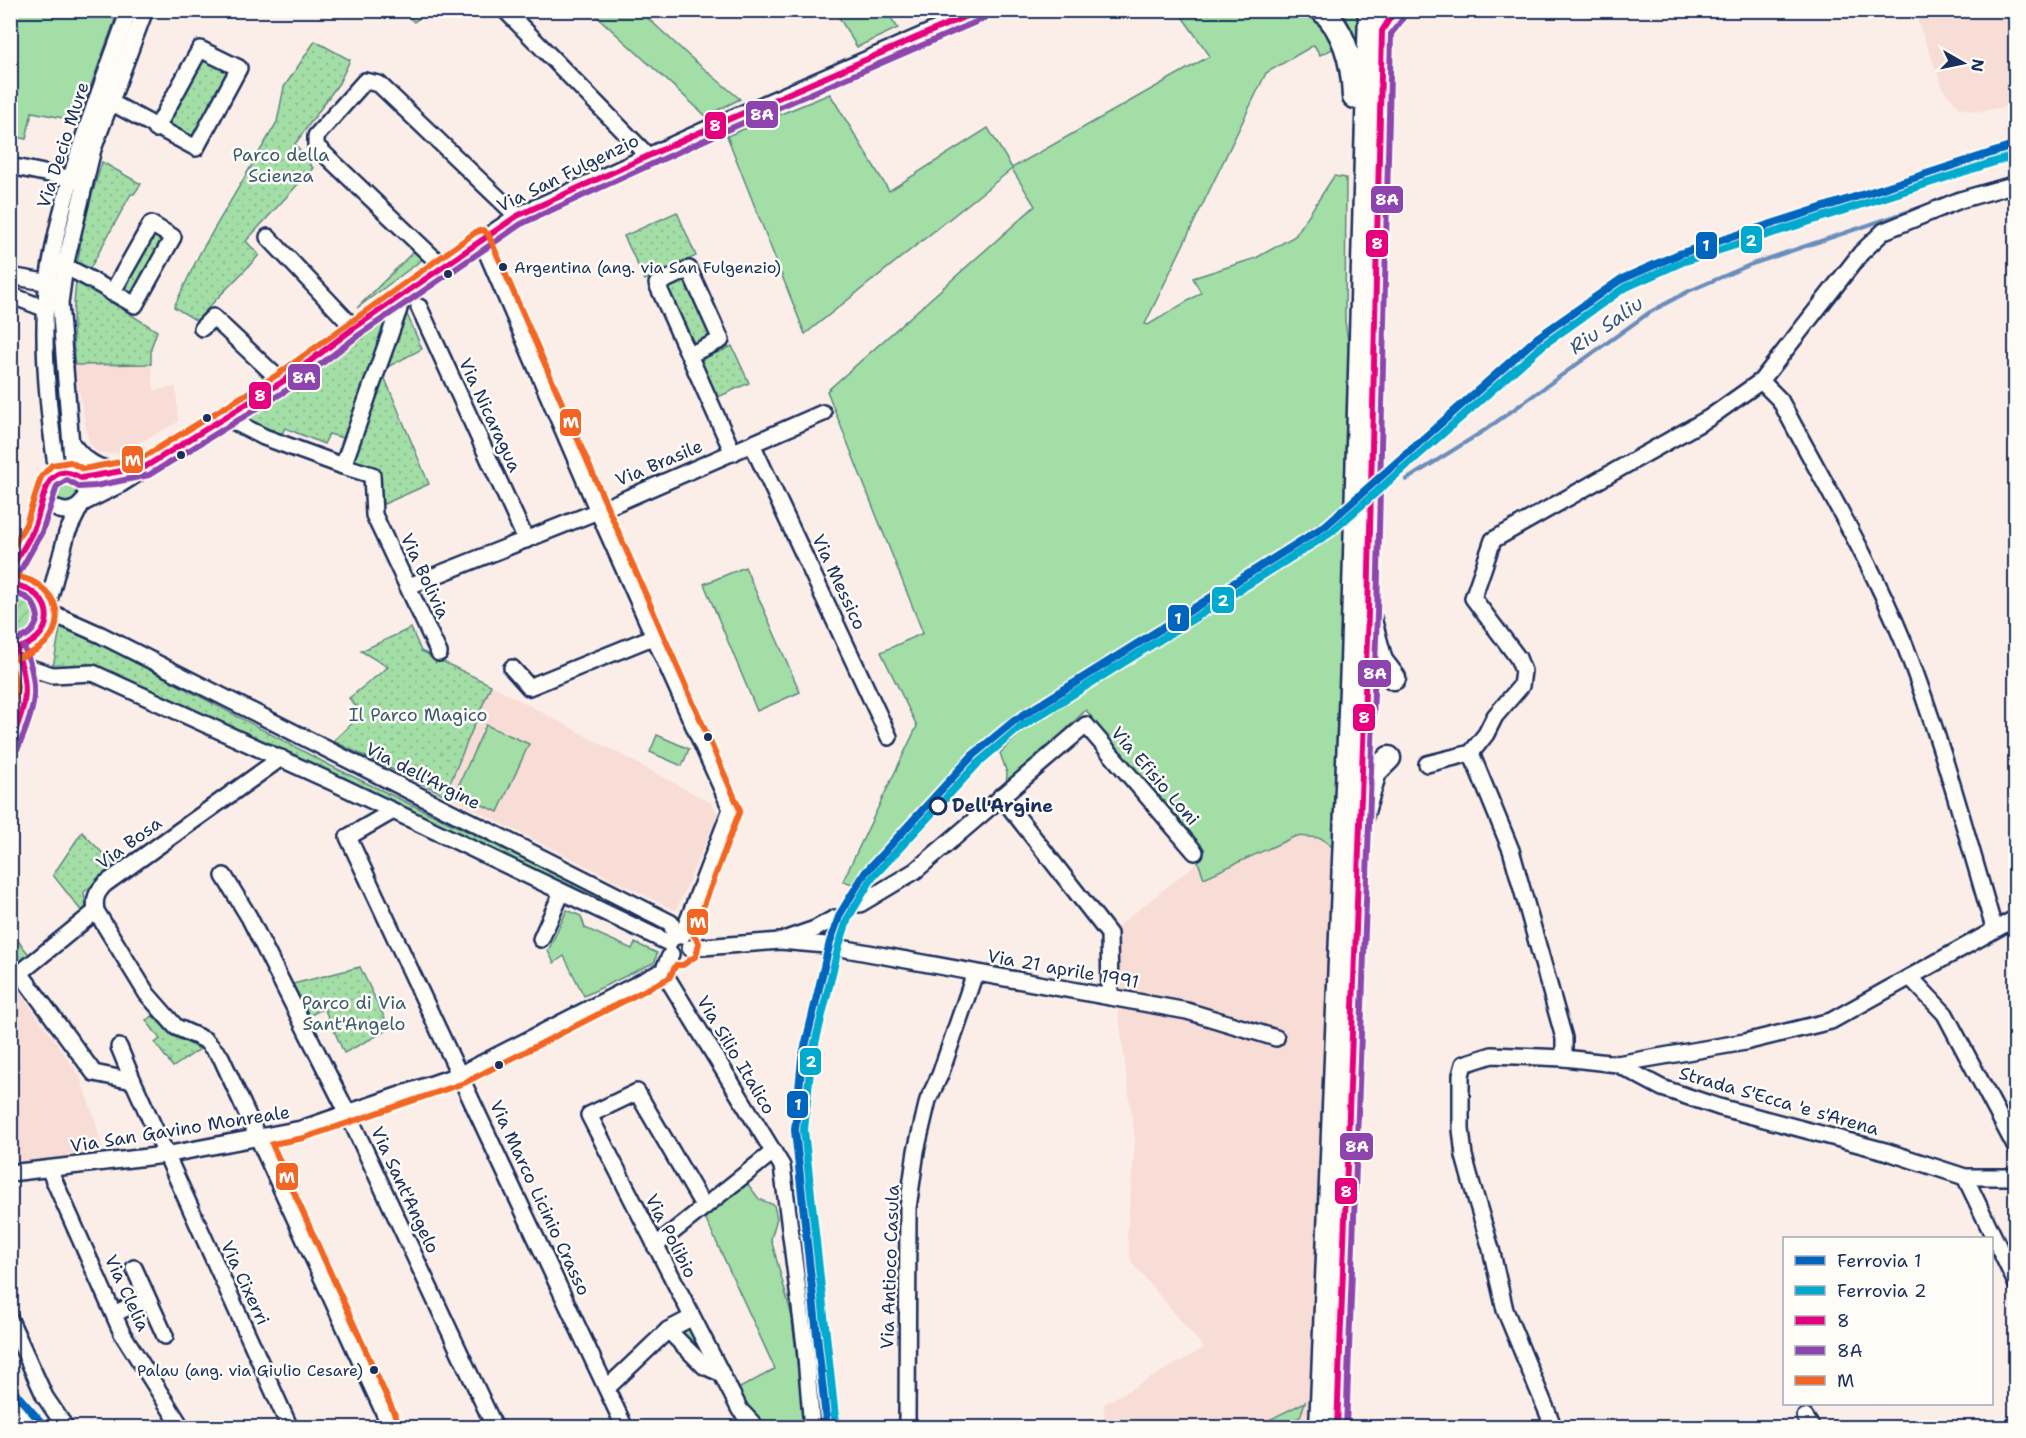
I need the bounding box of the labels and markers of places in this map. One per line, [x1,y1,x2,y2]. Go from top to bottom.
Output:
place label: Argentina (ang. via San Fulgenzio) [514,257,781,278]
marker: Argentina (ang. via San Fulgenzio) [497,261,509,273]
unlabelled marker [442,268,454,280]
unlabelled marker [201,412,213,424]
unlabelled marker [175,449,187,461]
unlabelled marker [702,731,714,743]
place label: Dell'Argine [952,794,1053,818]
marker: Dell'Argine [929,797,947,815]
unlabelled marker [493,1059,505,1071]
place label: Palau (ang. via Giulio Cesare) [137,1360,363,1381]
marker: Palau (ang. via Giulio Cesare) [368,1364,380,1376]

